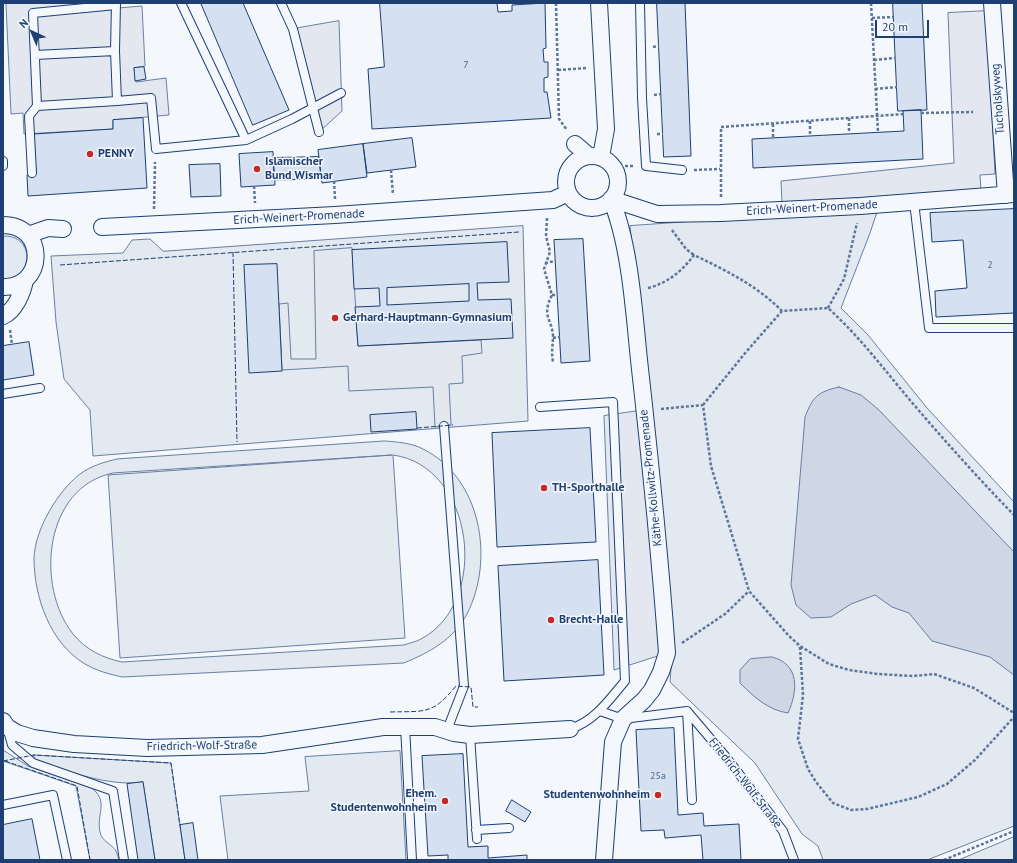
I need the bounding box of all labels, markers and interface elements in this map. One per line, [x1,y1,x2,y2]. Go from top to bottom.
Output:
north arrow [12,12,52,52]
scale bar [877,12,931,38]
text: N [16,16,31,31]
text: 20 m [882,19,908,34]
house number: 7 [463,59,469,71]
street label: Tucholskyweg [988,63,1008,135]
place label: PENNY [98,147,134,161]
marker: PENNY [85,149,95,159]
place label: Islamischer Bund Wismar [265,155,333,183]
marker: Islamischer Bund Wismar [252,164,262,174]
street label: Erich-Weinert-Promenade [746,197,878,219]
street label: Erich-Weinert-Promenade [233,206,365,228]
house number: 2 [987,259,993,271]
place label: Gerhard-Hauptmann-Gymnasium [343,311,512,325]
marker: Gerhard-Hauptmann-Gymnasium [330,313,340,323]
street label: Käthe-Kollwitz-Promenade [637,409,665,547]
place label: TH-Sporthalle [552,481,625,495]
marker: TH-Sporthalle [539,483,549,493]
place label: Brecht-Halle [559,613,623,627]
marker: Brecht-Halle [546,615,556,625]
street label: Friedrich-Wolf-Straße [705,735,785,831]
street label: Friedrich-Wolf-Straße [146,738,258,754]
house number: 25a [650,770,666,782]
place label: Ehem. Studentenwohnheim [331,787,437,815]
place label: Studentenwohnheim [544,788,650,802]
marker: Studentenwohnheim [653,790,663,800]
marker: Ehem. Studentenwohnheim [440,796,450,806]

